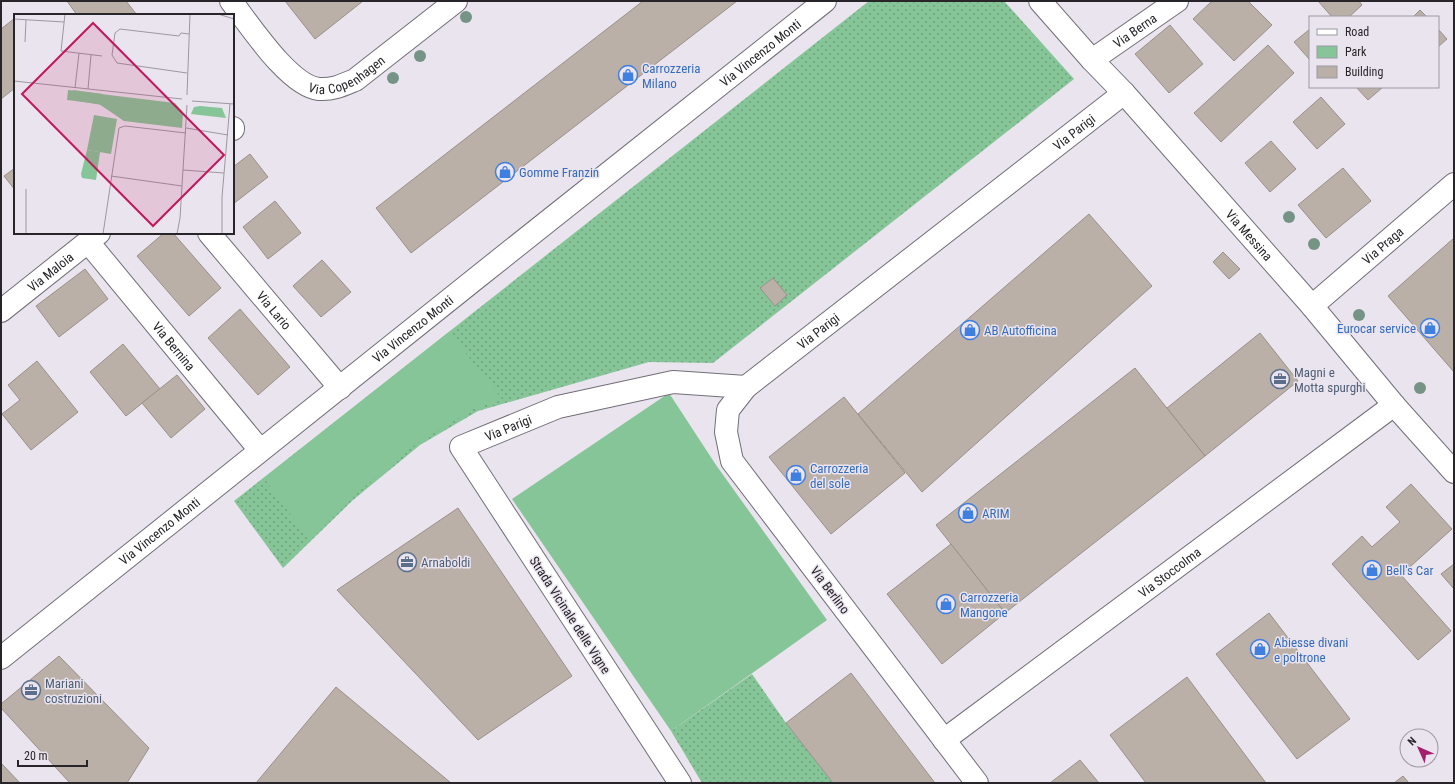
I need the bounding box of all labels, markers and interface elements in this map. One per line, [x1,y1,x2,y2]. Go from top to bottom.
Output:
street label: Via Berna [1110,10,1159,51]
inset map [14,14,234,234]
street label: Via Vincenzo Monti [717,16,804,89]
legend [1309,16,1439,88]
text: Road [1345,25,1369,39]
text: Park [1345,45,1367,59]
street label: Via Copenhagen [306,52,388,97]
place label: Carrozzeria Milano [642,61,700,91]
shop icon: Carrozzeria Milano [617,64,639,86]
text: Building [1345,65,1383,79]
street label: Via Parigi [1050,111,1098,153]
shop icon: Gomme Franzin [494,161,516,183]
place label: Gomme Franzin [519,165,599,180]
street label: Via Messina [1223,206,1276,264]
street label: Via Praga [1359,224,1406,267]
street label: Via Maloia [24,249,76,295]
street label: Via Lario [254,288,295,332]
street label: Via Vincenzo Monti [369,292,456,366]
street label: Via Parigi [794,310,842,352]
shop icon: Eurocar service [1419,317,1441,339]
street label: Via Bernina [150,319,198,373]
shop icon: AB Autofficina [959,319,981,341]
place label: Eurocar service [1337,321,1416,336]
place label: AB Autofficina [984,323,1057,338]
place label: Magni e Motta spurghi [1294,365,1365,395]
office icon: Magni e Motta spurghi [1269,368,1291,390]
street label: Via Parigi [482,411,534,444]
place label: Carrozzeria del sole [810,461,868,491]
shop icon: Carrozzeria del sole [785,464,807,486]
street label: Via Vincenzo Monti [116,494,203,568]
shop icon: ARIM [957,502,979,524]
place label: ARIM [982,506,1009,521]
street label: Via Stoccolma [1135,544,1204,600]
office icon: Arnaboldi [396,551,418,573]
street label: Strada Vicinale delle Vigne [526,554,614,676]
place label: Arnaboldi [421,555,470,570]
shop icon: Bell's Car [1361,559,1383,581]
street label: Via Berlino [807,563,853,617]
place label: Bell's Car [1386,563,1433,578]
place label: Carrozzeria Mangone [960,590,1018,620]
shop icon: Carrozzeria Mangone [935,593,957,615]
place label: Abiesse divani e poltrone [1274,635,1348,665]
shop icon: Abiesse divani e poltrone [1249,638,1271,660]
place label: Mariani costruzioni [45,676,102,706]
office icon: Mariani costruzioni [20,679,42,701]
north arrow [1399,728,1439,768]
text: N [1405,734,1419,748]
scale bar [18,742,87,768]
text: 20 m [24,749,48,763]

